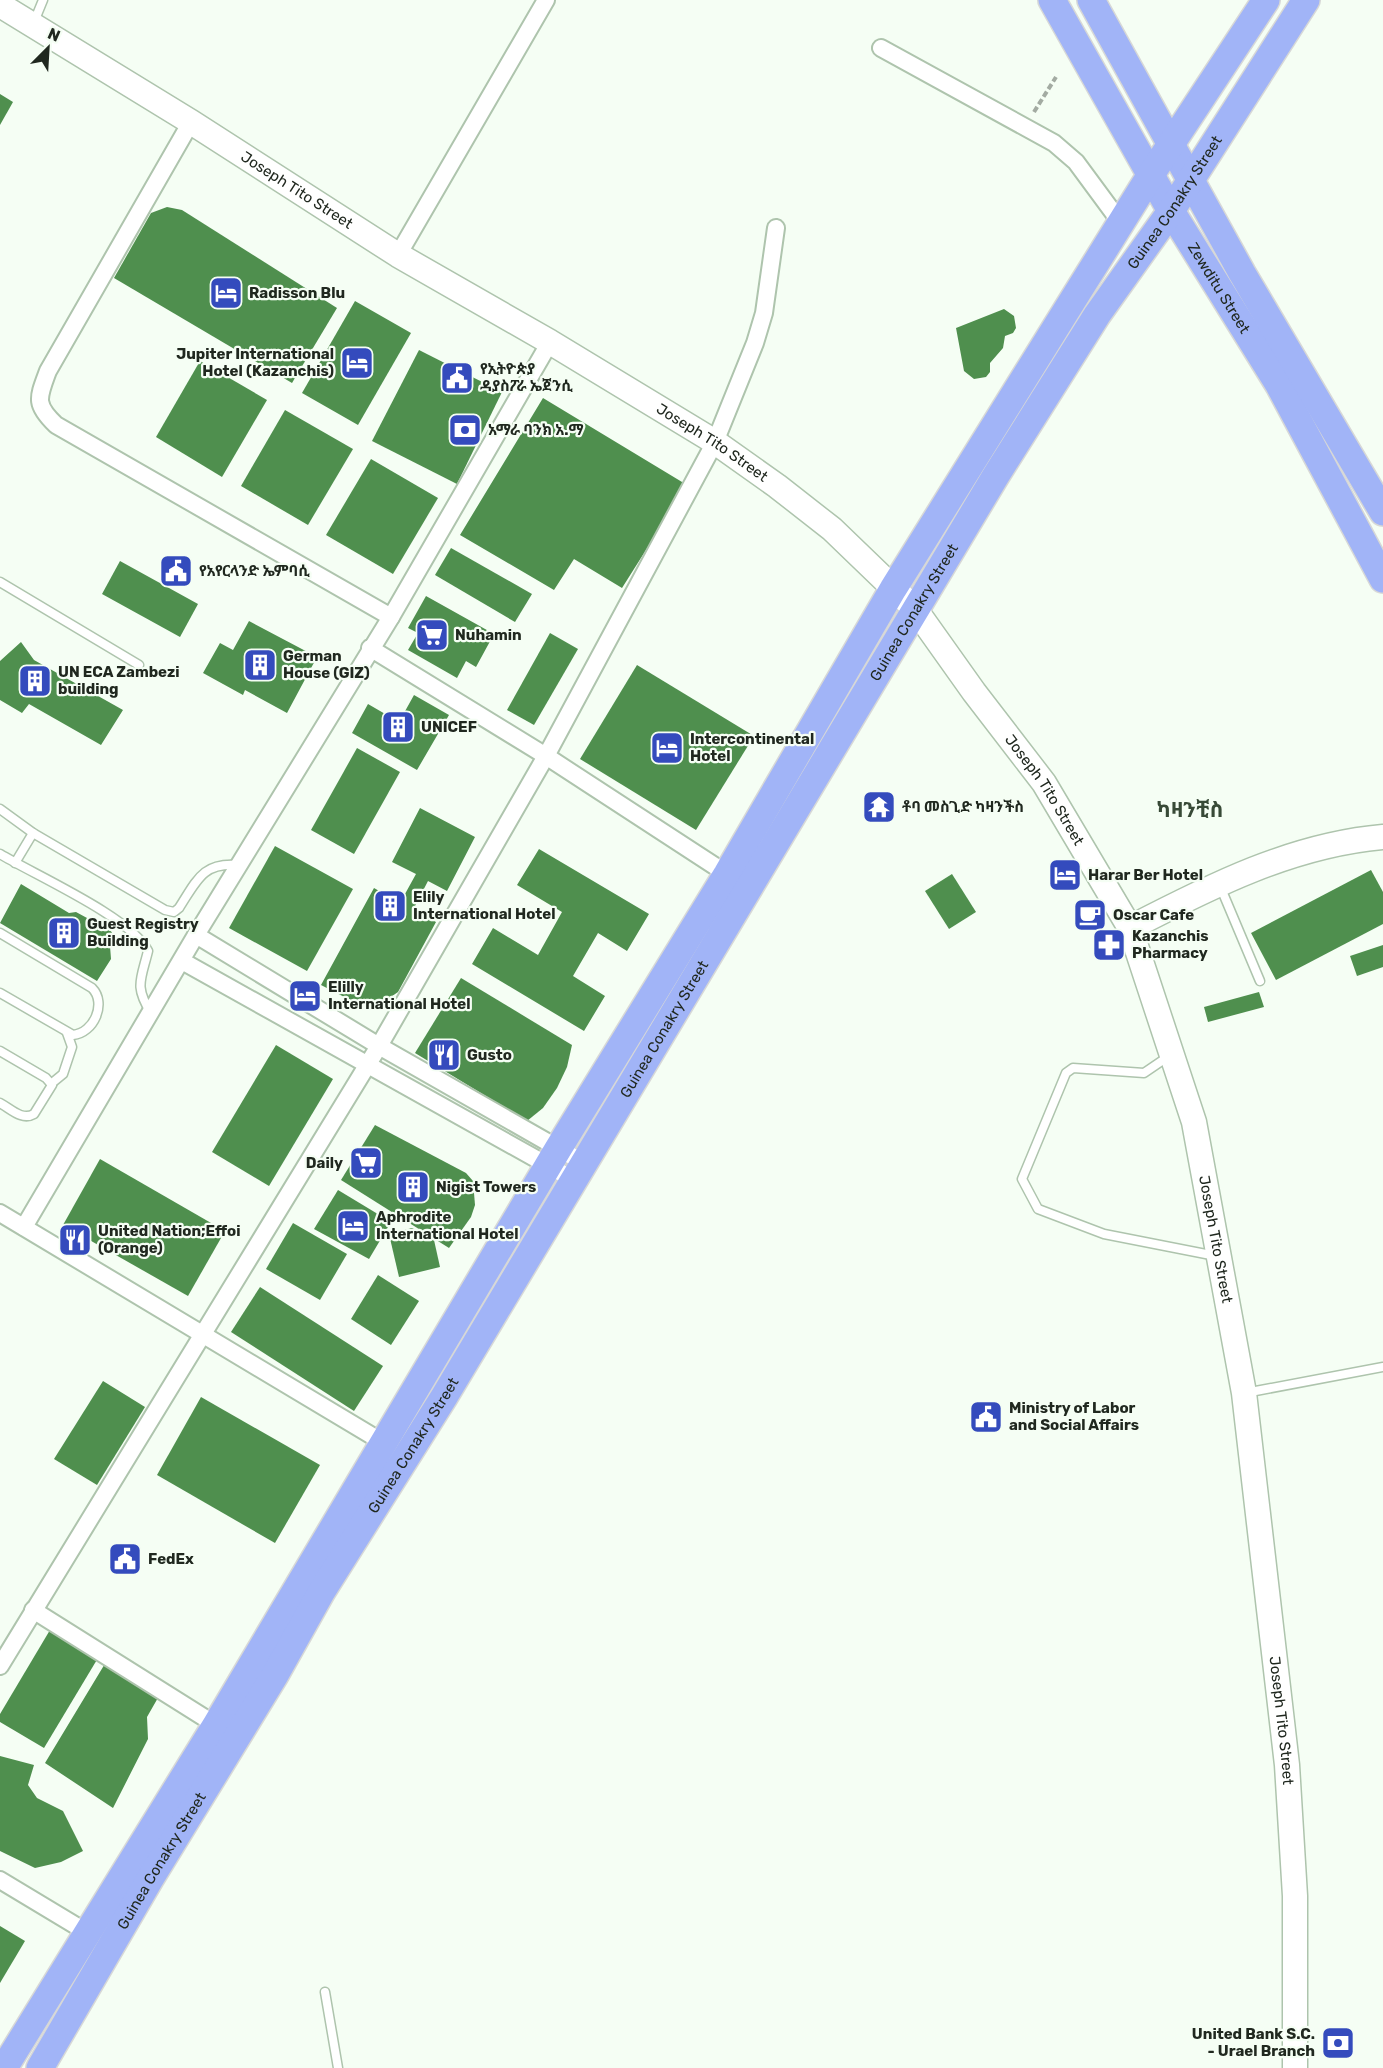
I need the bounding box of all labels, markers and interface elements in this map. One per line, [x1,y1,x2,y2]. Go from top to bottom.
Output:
north arrow [18,18,78,78]
text: N [45,24,63,46]
street label: Guinea Conakry Street [1124,132,1226,273]
street label: Joseph Tito Street [238,148,356,233]
street label: Zewditu Street [1184,239,1254,337]
hotel icon: Radisson Blu [208,275,244,311]
place label: Radisson Blu [249,284,345,302]
place label: Jupiter International Hotel (Kazanchis) [176,345,334,380]
hotel icon: Jupiter International Hotel (Kazanchis) [339,345,375,381]
public building icon: የኢትዮጵያ ዳያስፖራ ኤጀንሲ [439,360,475,396]
place label: የኢትዮጵያ ዳያስፖራ ኤጀንሲ [480,360,573,395]
street label: Joseph Tito Street [653,400,771,486]
bank icon: አማራ ባንክ አ.ማ [447,412,483,448]
place label: አማራ ባንክ አ.ማ [488,421,584,439]
street label: Guinea Conakry Street [866,540,962,684]
public building icon: የአየርላንድ ኤምባሲ [158,553,194,589]
place label: የአየርላንድ ኤምባሲ [199,562,310,580]
supermarket icon: Nuhamin [414,617,450,653]
place label: Nuhamin [455,626,522,644]
building icon: German House (GIZ) [242,647,278,683]
place label: German House (GIZ) [283,647,370,682]
building icon: UN ECA Zambezi building [17,663,53,699]
place label: UN ECA Zambezi building [58,663,180,698]
building icon: UNICEF [380,709,416,745]
place label: UNICEF [421,718,477,736]
hotel icon: Intercontinental Hotel [649,730,685,766]
place label: Intercontinental Hotel [690,730,814,765]
street label: Joseph Tito Street [1001,731,1088,849]
temple icon: ቶባ መስጊድ ካዛንችስ [861,789,897,825]
district label: ካዛንቺስ [1157,797,1223,822]
place label: ቶባ መስጊድ ካዛንችስ [902,798,1024,816]
hotel icon: Harar Ber Hotel [1047,857,1083,893]
place label: Harar Ber Hotel [1088,866,1203,884]
building icon: Elily International Hotel [372,888,408,924]
place label: Elily International Hotel [413,888,556,923]
cafe icon: Oscar Cafe [1072,897,1108,933]
place label: Oscar Cafe [1113,906,1194,924]
building icon: Guest Registry Building [46,915,82,951]
place label: Guest Registry Building [87,915,199,950]
pharmacy icon: Kazanchis Pharmacy [1091,927,1127,963]
place label: Kazanchis Pharmacy [1132,927,1209,962]
street label: Guinea Conakry Street [616,957,712,1101]
hotel icon: Elilly International Hotel [287,978,323,1014]
place label: Elilly International Hotel [328,978,471,1013]
restaurant icon: Gusto [426,1037,462,1073]
place label: Gusto [467,1046,512,1064]
supermarket icon: Daily [348,1145,384,1181]
place label: Daily [306,1154,343,1172]
building icon: Nigist Towers [395,1169,431,1205]
street label: Joseph Tito Street [1195,1174,1236,1305]
place label: Nigist Towers [436,1178,536,1196]
hotel icon: Aphrodite International Hotel [335,1208,371,1244]
place label: Aphrodite International Hotel [376,1208,519,1243]
restaurant icon: United Nation;Effoi (Orange) [57,1222,93,1258]
place label: United Nation;Effoi (Orange) [98,1222,241,1257]
street label: Guinea Conakry Street [364,1374,463,1517]
public building icon: Ministry of Labor and Social Affairs [968,1399,1004,1435]
place label: Ministry of Labor and Social Affairs [1009,1399,1139,1434]
public building icon: FedEx [107,1541,143,1577]
place label: FedEx [148,1550,194,1568]
street label: Joseph Tito Street [1265,1655,1297,1786]
street label: Guinea Conakry Street [114,1789,210,1933]
place label: United Bank S.C. - Urael Branch [1192,2025,1315,2060]
bank icon: United Bank S.C. - Urael Branch [1320,2025,1356,2061]

